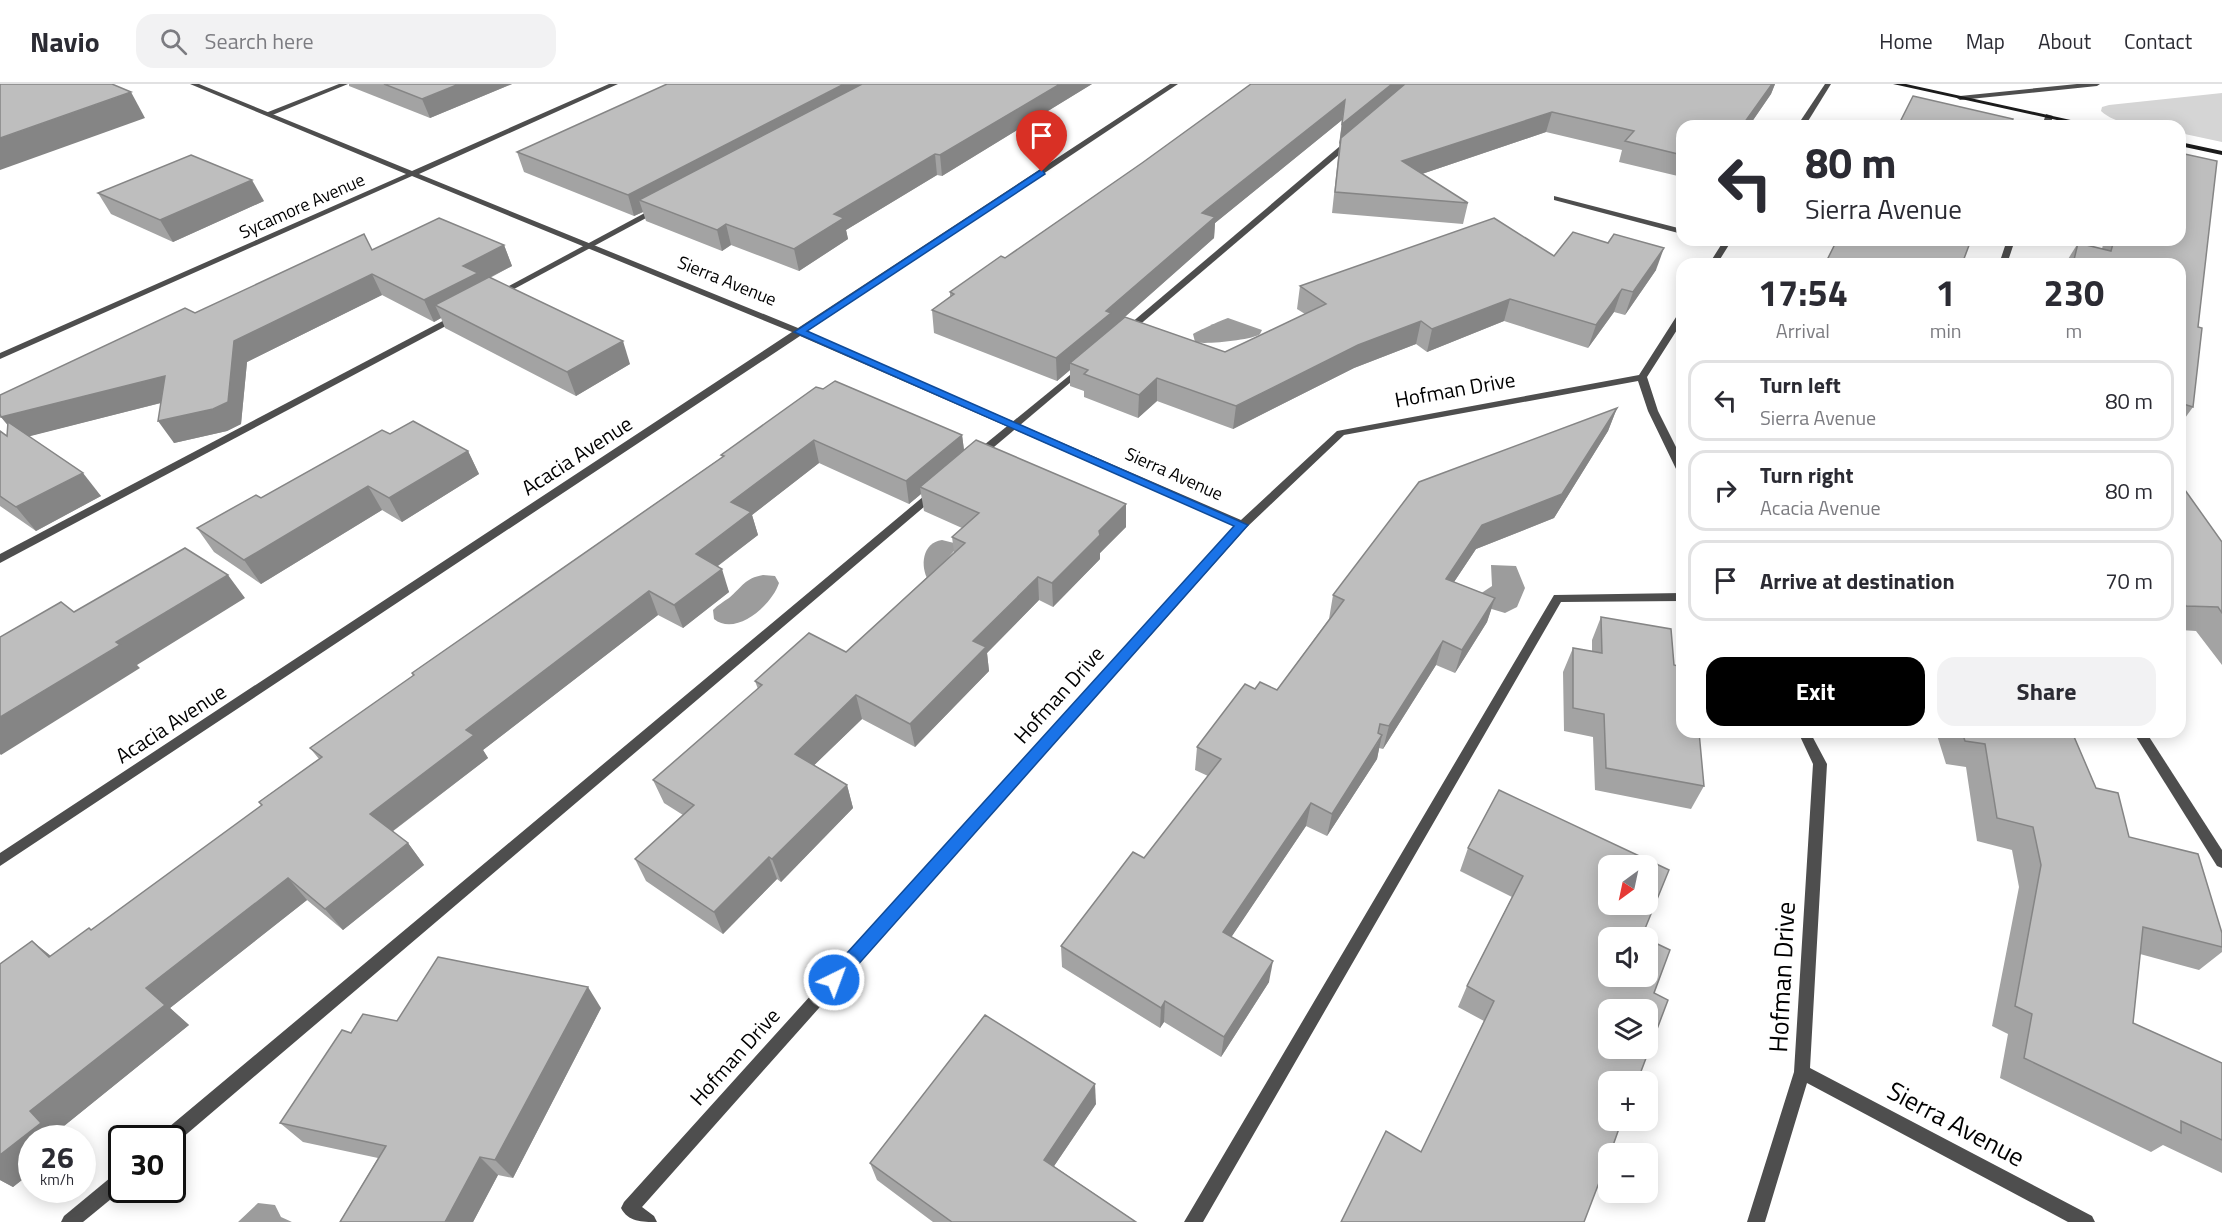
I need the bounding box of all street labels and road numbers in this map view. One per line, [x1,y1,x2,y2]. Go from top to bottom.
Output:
street label: Sycamore Avenue [235,166,369,245]
street label: Sierra Avenue [674,248,781,313]
street label: Hofman Drive [1392,363,1518,415]
street label: Acacia Avenue [515,407,638,503]
street label: Sierra Avenue [1121,440,1227,507]
street label: Hofman Drive [1006,638,1111,750]
street label: Acacia Avenue [109,675,232,771]
street label: Hofman Drive [1758,901,1805,1053]
street label: Hofman Drive [682,1000,787,1112]
street label: Sierra Avenue [1880,1071,2032,1176]

